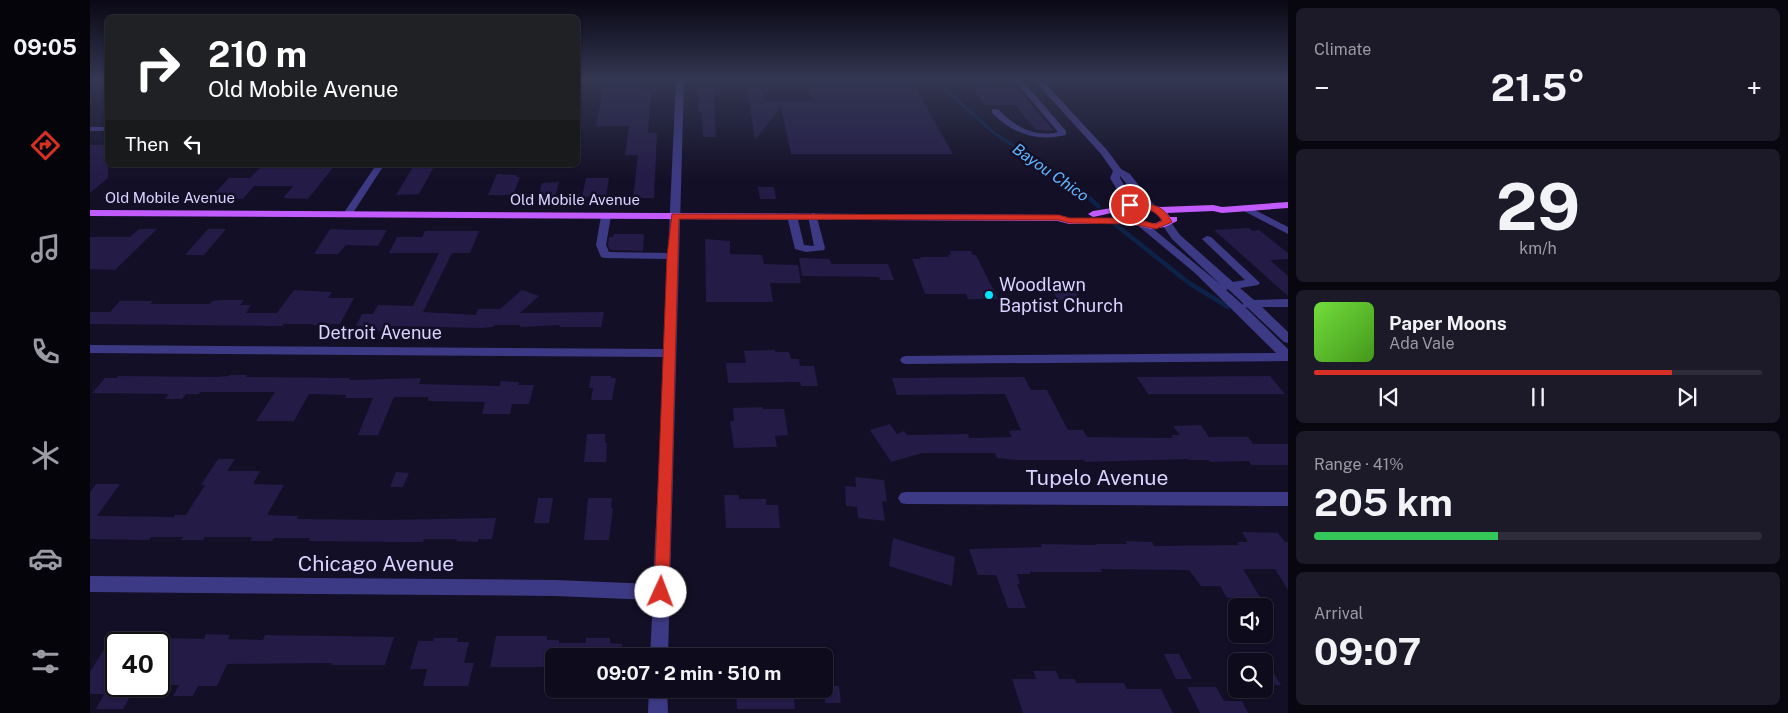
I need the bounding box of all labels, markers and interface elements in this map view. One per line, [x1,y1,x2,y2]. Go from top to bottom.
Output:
text: 09:05 [13,34,77,60]
text: 210 m [208,34,307,75]
icon: right [125,35,190,100]
text: Climate [1314,40,1371,59]
text: 21.5° [1491,65,1585,110]
text: − [1314,71,1330,104]
text: + [1746,71,1762,104]
text: Old Mobile Avenue [208,76,398,102]
icon: directions [28,128,63,163]
icon: left [179,130,207,158]
text: Then [125,133,169,155]
water label: Bayou Chico [1009,139,1093,206]
text: 29 [1496,168,1580,245]
pin [1109,184,1151,226]
street label: Old Mobile Avenue [105,189,235,206]
street label: Old Mobile Avenue [510,191,640,208]
icon: arrive [1116,191,1144,219]
icon: music [28,231,63,266]
text: km/h [1519,239,1557,258]
place label: Woodlawn Baptist Church [999,274,1123,316]
marker: Woodlawn Baptist Church [983,289,995,301]
text: Paper Moons [1389,312,1507,334]
street label: Detroit Avenue [318,322,442,343]
icon: phone [28,334,63,369]
text: Ada Vale [1389,334,1454,353]
icon: previous [1375,383,1403,411]
icon: pause [1524,383,1552,411]
icon: next [1673,383,1701,411]
icon: climate [28,438,63,473]
text: Range · 41% [1314,455,1404,474]
street label: Tupelo Avenue [1026,465,1168,490]
text: 205 km [1314,480,1453,525]
icon: car [28,541,63,576]
street label: Chicago Avenue [298,551,454,576]
position arrow [634,565,686,617]
map controls [1228,598,1273,698]
button: sound [1228,598,1273,643]
text: Arrival [1314,604,1363,623]
text: 09:07 [1314,629,1421,674]
speed limit sign: 40 [105,632,170,697]
icon: filters [28,644,63,679]
button: search [1228,653,1273,698]
text: 09:07 · 2 min · 510 m [597,662,781,684]

